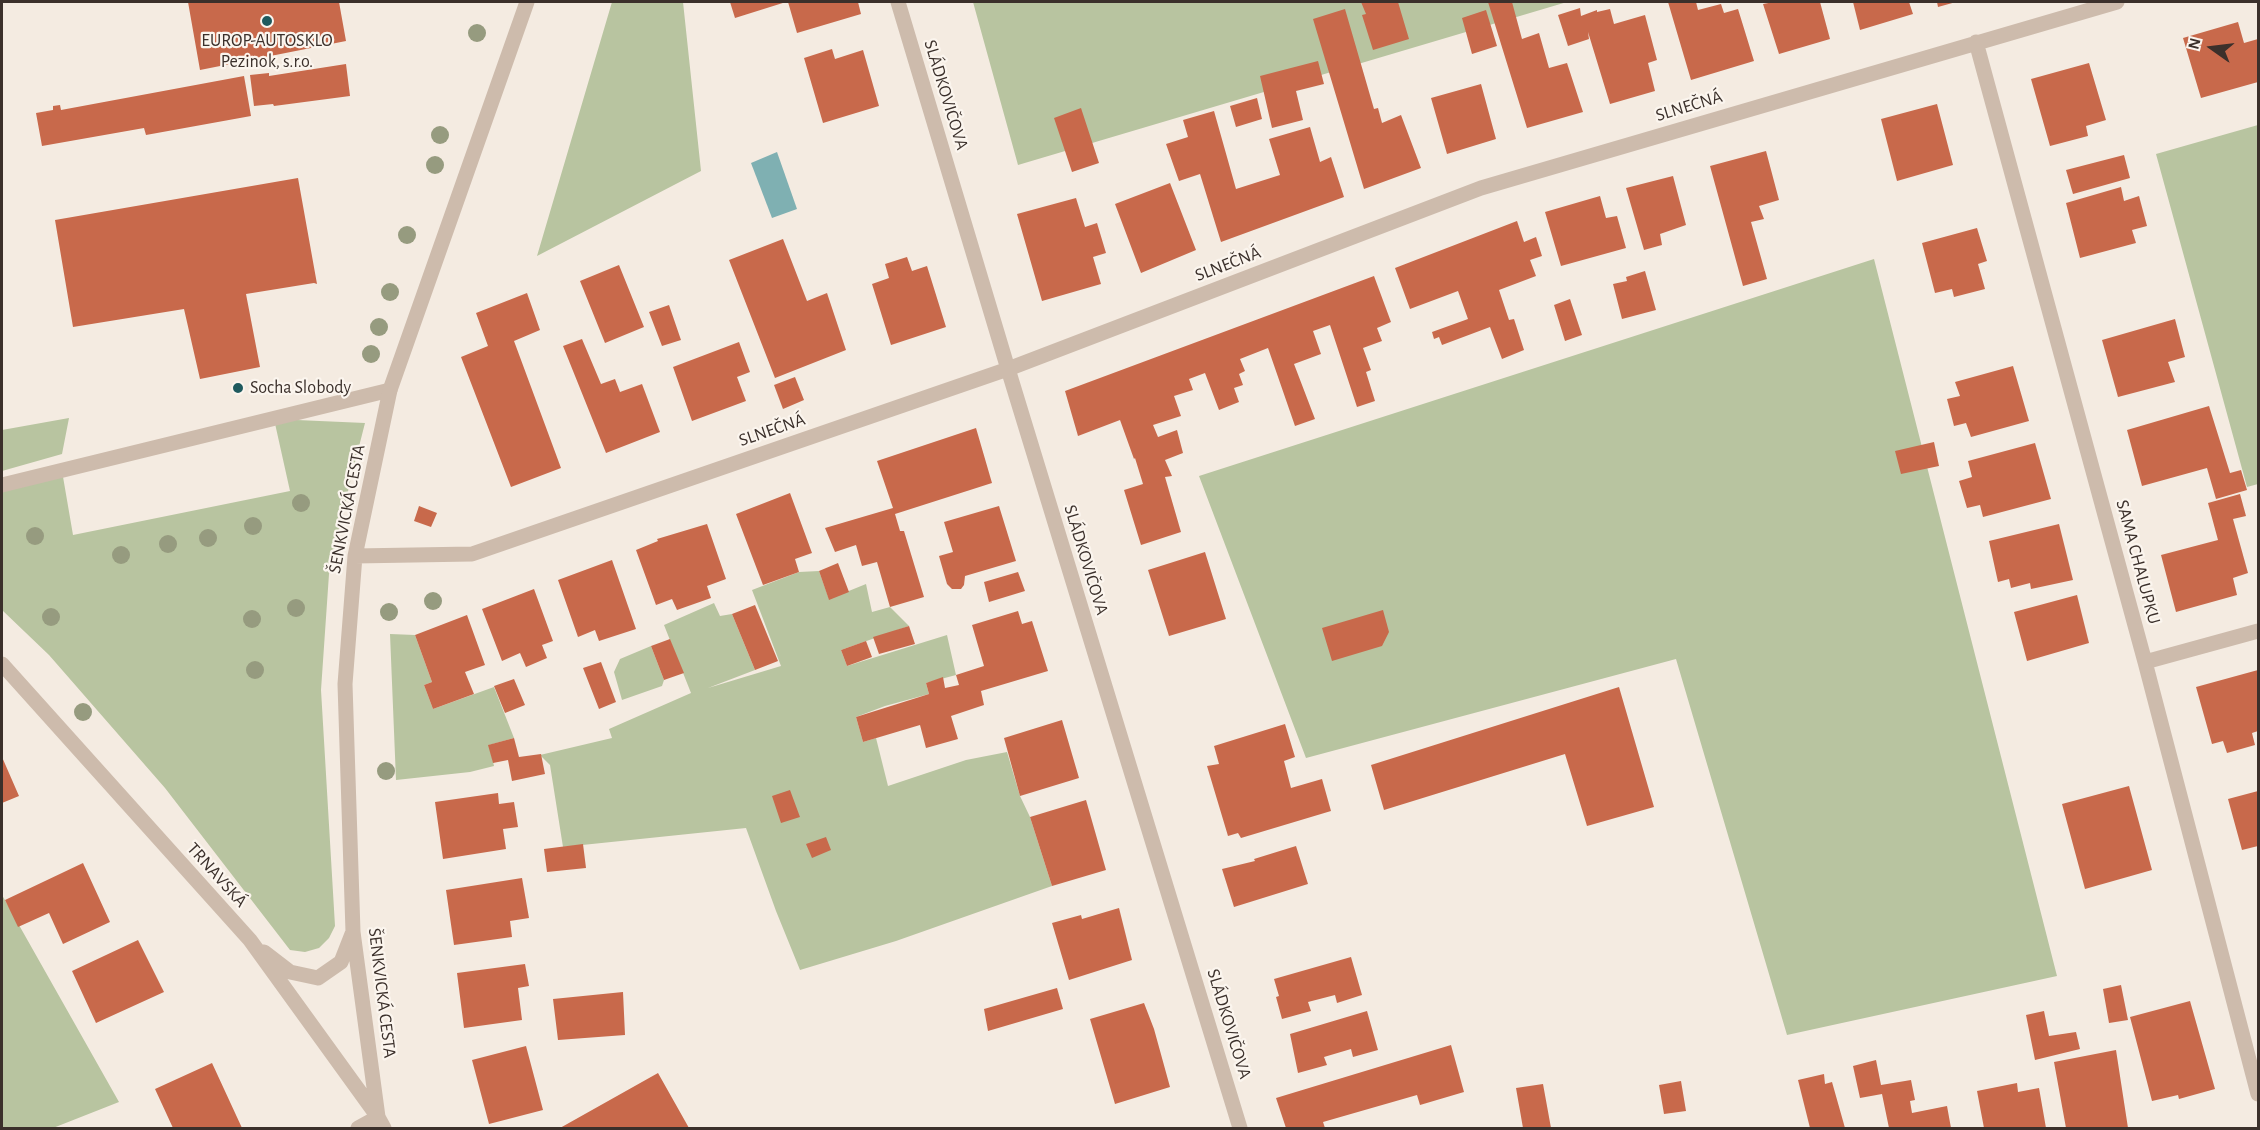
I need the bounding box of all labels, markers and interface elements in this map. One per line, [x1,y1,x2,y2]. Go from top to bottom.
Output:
marker: EUROP-AUTOSKLO Pezinok, s.r.o. [260,14,274,28]
north arrow [2182,18,2242,78]
place label: EUROP-AUTOSKLO Pezinok, s.r.o. [201,30,333,72]
text: N [2185,36,2204,51]
street label: SLÁDKOVIČOVA [919,37,973,153]
street label: SLNEČNÁ [1653,86,1725,126]
street label: SLNEČNÁ [1192,242,1264,286]
place label: Socha Slobody [250,377,351,399]
marker: Socha Slobody [231,381,245,395]
street label: SLNEČNÁ [736,409,808,451]
street label: ŠENKVICKÁ CESTA [324,443,370,575]
street label: SAMA CHALUPKU [2111,497,2165,627]
street label: SLÁDKOVIČOVA [1059,502,1113,618]
street label: TRNAVSKÁ [182,838,252,912]
street label: ŠENKVICKÁ CESTA [363,927,401,1059]
street label: SLÁDKOVIČOVA [1202,966,1256,1082]

